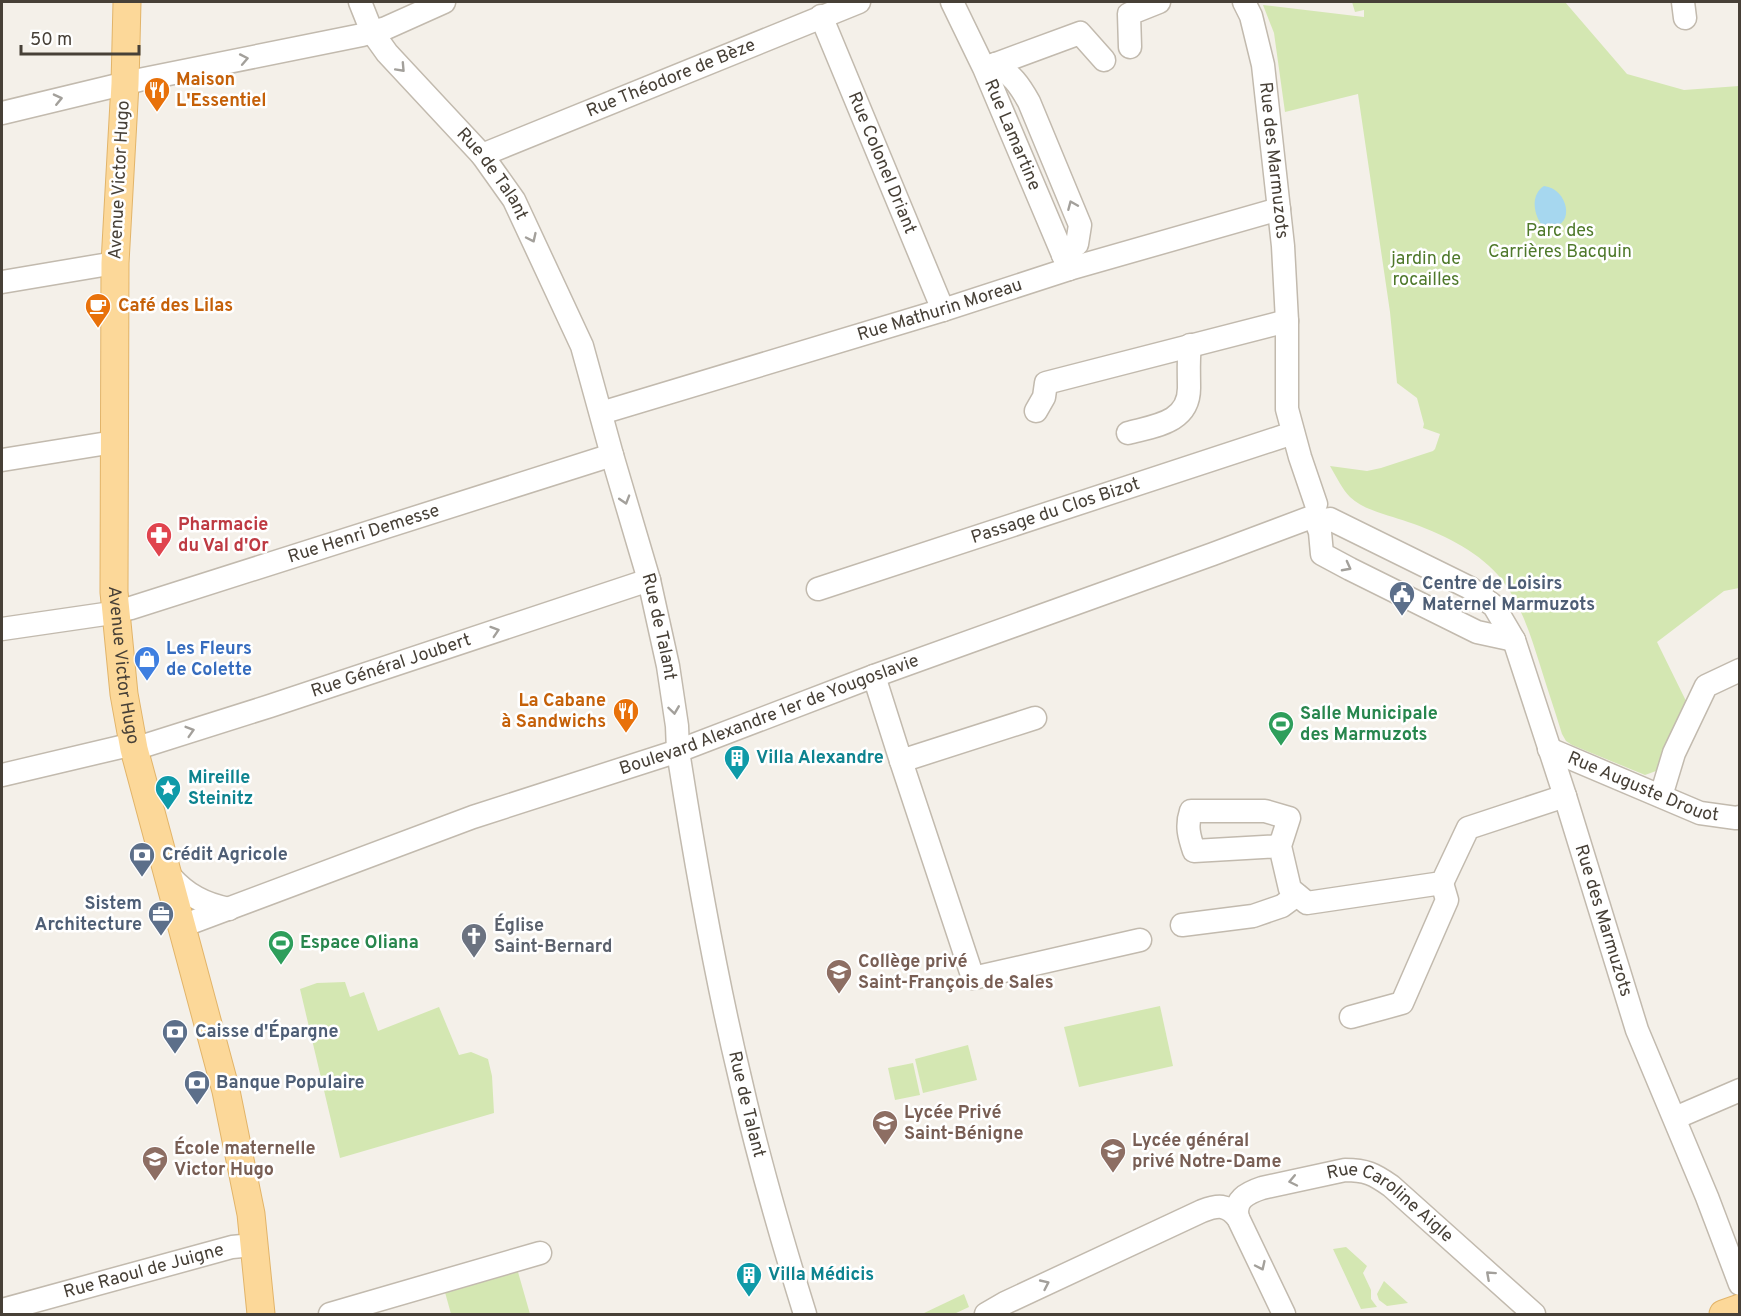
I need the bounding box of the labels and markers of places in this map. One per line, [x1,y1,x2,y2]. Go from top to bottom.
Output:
place label: Maison L'Essentiel [176,69,267,113]
restaurant icon: Maison L'Essentiel [142,75,172,113]
cafe icon: Café des Lilas [83,291,113,329]
place label: Café des Lilas [118,295,233,318]
place label: Pharmacie du Val d'Or [178,514,269,558]
pharmacy icon: Pharmacie du Val d'Or [144,520,174,558]
place label: Centre de Loisirs Maternel Marmuzots [1422,573,1595,617]
public building icon: Centre de Loisirs Maternel Marmuzots [1387,579,1417,617]
place label: Les Fleurs de Colette [166,638,252,682]
shop icon: Les Fleurs de Colette [132,644,162,682]
place label: La Cabane à Sandwichs [501,690,606,734]
restaurant icon: La Cabane à Sandwichs [611,696,641,734]
place label: Salle Municipale des Marmuzots [1300,703,1438,747]
sports icon: Salle Municipale des Marmuzots [1266,709,1296,747]
building icon: Villa Alexandre [722,743,752,781]
place label: Villa Alexandre [756,747,884,770]
place label: Mireille Steinitz [188,767,253,811]
place icon: Mireille Steinitz [153,773,183,811]
bank icon: Crédit Agricole [127,840,157,878]
place label: Crédit Agricole [162,844,288,867]
place label: Sistem Architecture [35,893,142,937]
office icon: Sistem Architecture [146,899,176,937]
place label: Église Saint-Bernard [494,913,612,959]
church icon: Église Saint-Bernard [459,921,489,959]
sports icon: Espace Oliana [266,928,296,966]
place label: Espace Oliana [300,932,419,955]
place label: Collège privé Saint-François de Sales [858,951,1054,995]
school or university icon: Collège privé Saint-François de Sales [824,957,854,995]
bank icon: Caisse d'Épargne [160,1017,190,1055]
place label: Caisse d'Épargne [195,1019,338,1044]
bank icon: Banque Populaire [182,1068,212,1106]
place label: Banque Populaire [216,1072,365,1095]
place label: Lycée Privé Saint-Bénigne [904,1102,1024,1146]
school or university icon: Lycée Privé Saint-Bénigne [870,1108,900,1146]
place label: Lycée général privé Notre-Dame [1132,1130,1281,1174]
place label: École maternelle Victor Hugo [174,1136,315,1182]
school or university icon: Lycée général privé Notre-Dame [1098,1136,1128,1174]
school or university icon: École maternelle Victor Hugo [140,1144,170,1182]
building icon: Villa Médicis [734,1260,764,1298]
place label: Villa Médicis [768,1264,874,1287]

